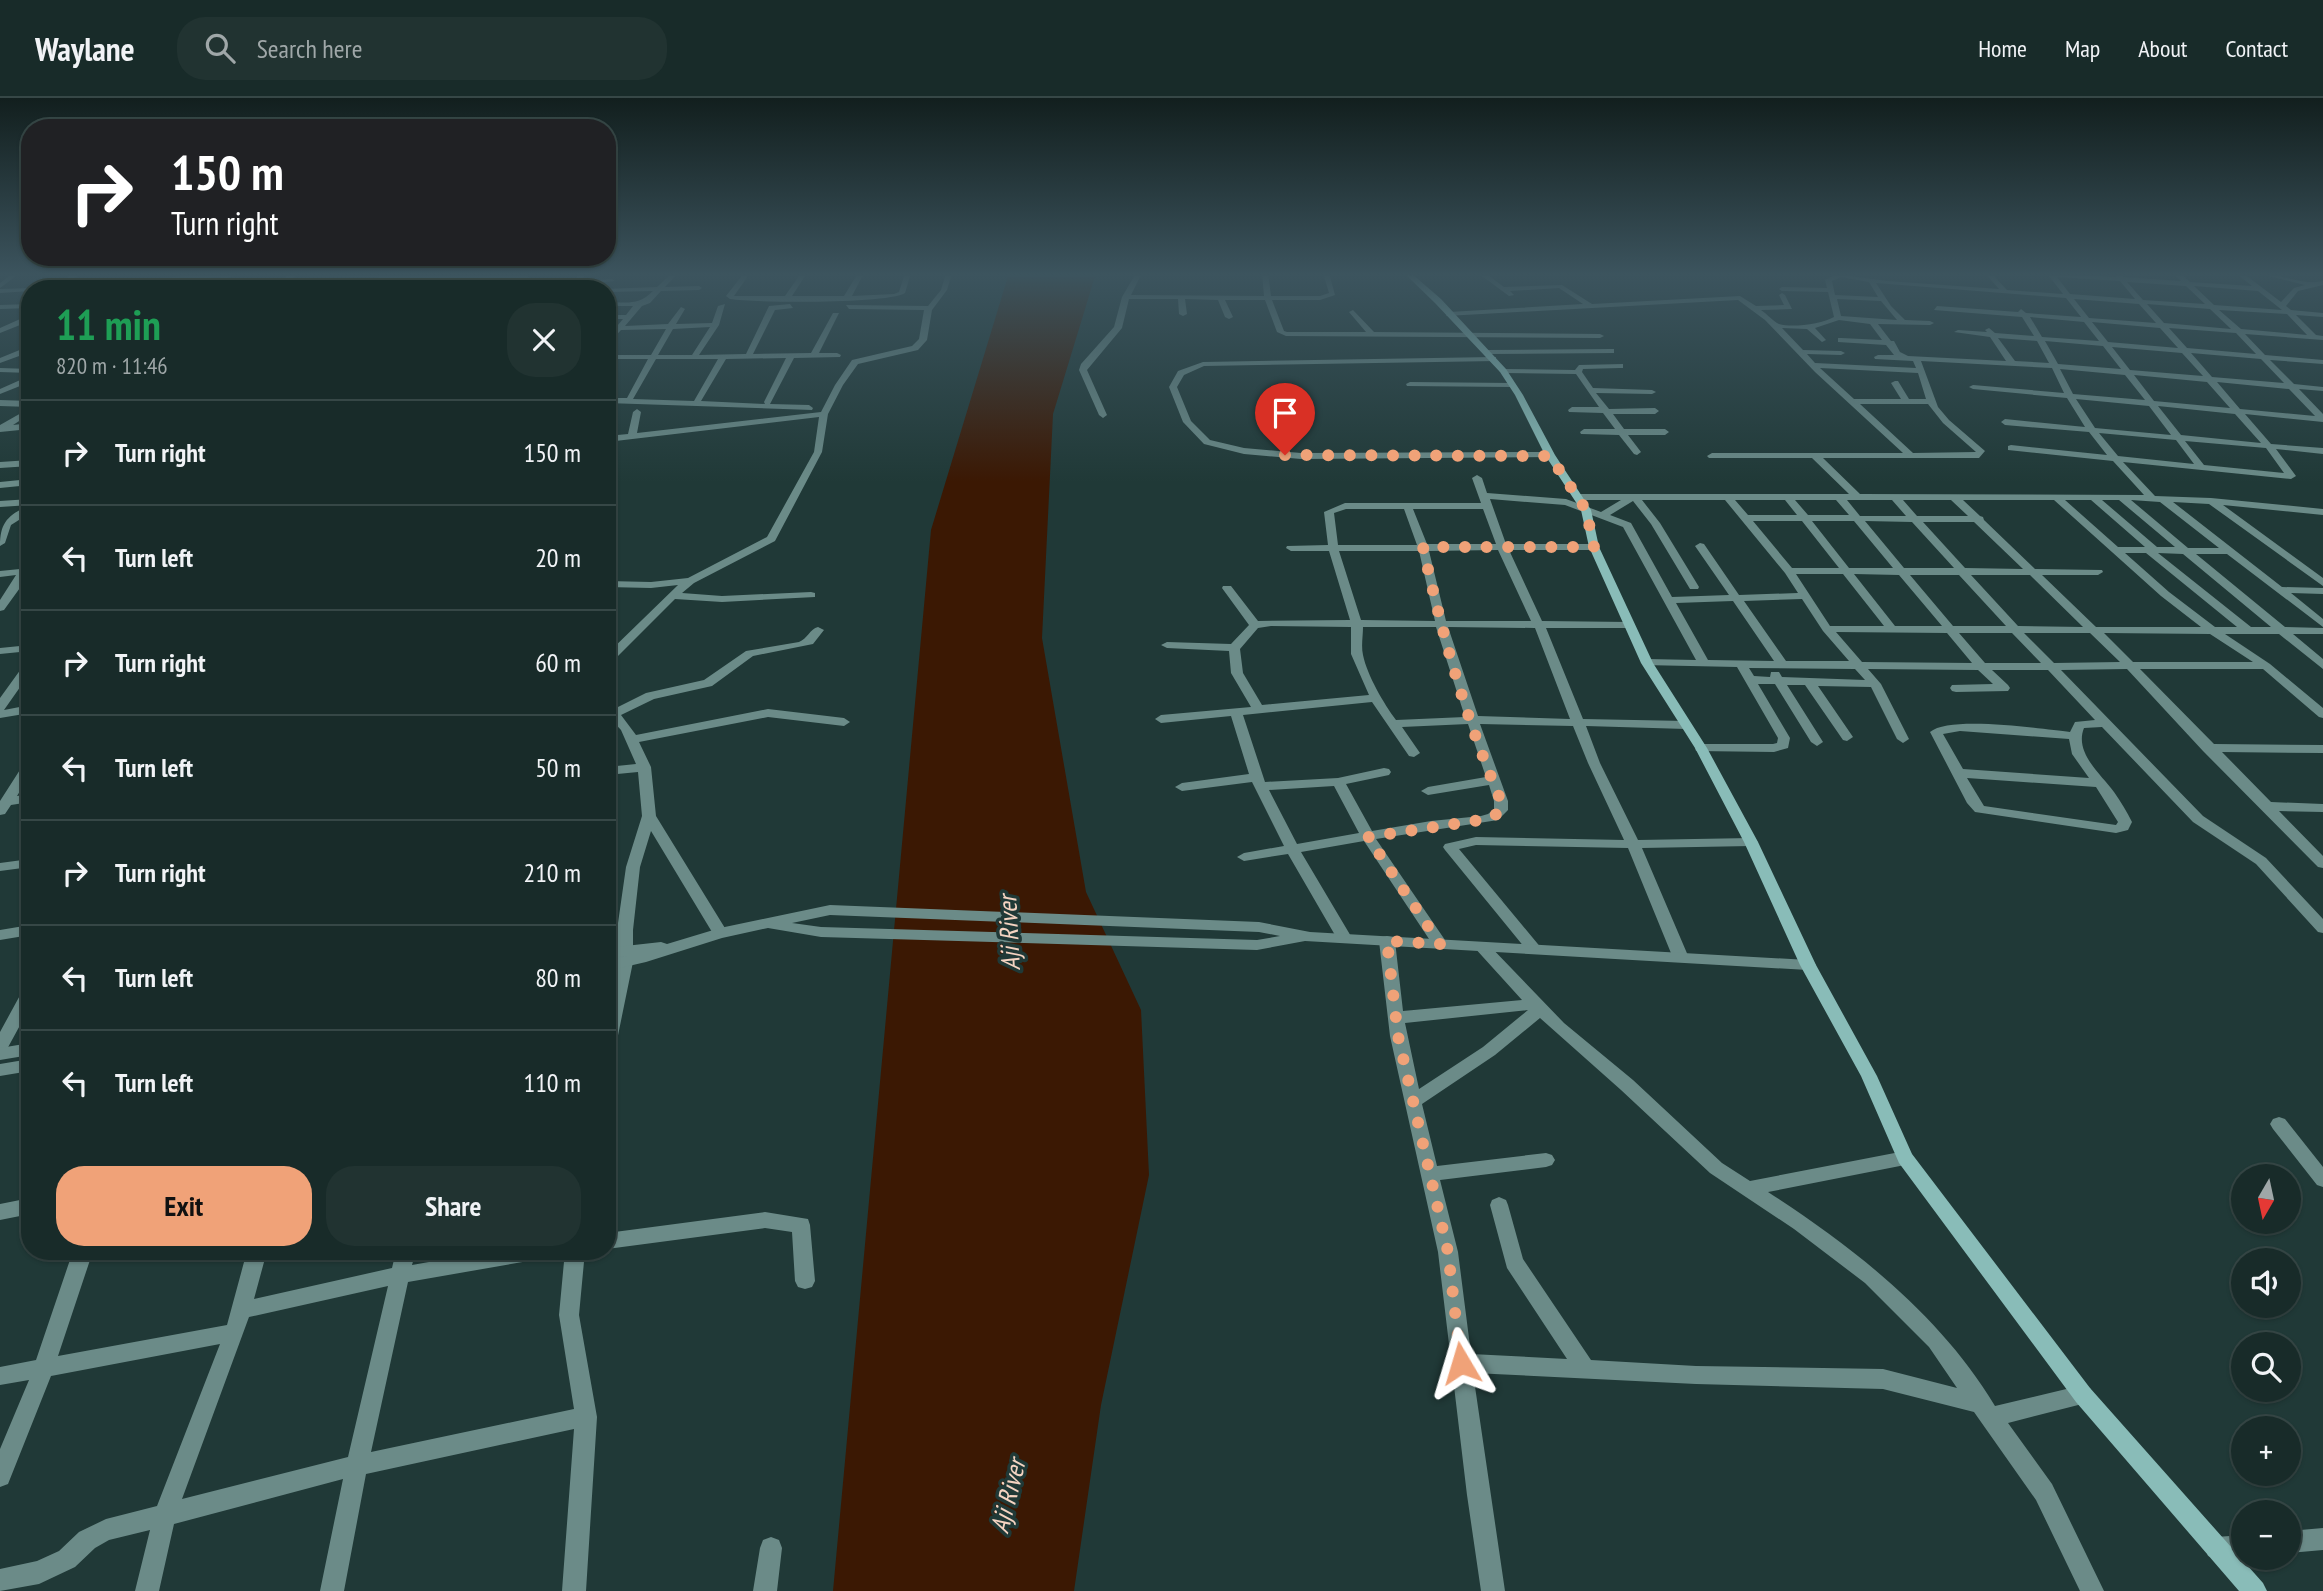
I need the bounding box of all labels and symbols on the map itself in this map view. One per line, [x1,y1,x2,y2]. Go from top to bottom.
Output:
pin [1255,383,1315,455]
water label: Aji River [990,891,1027,971]
north arrow [2231,1164,2301,1234]
position arrow [1424,1326,1498,1400]
water label: Aji River [982,1452,1034,1536]

